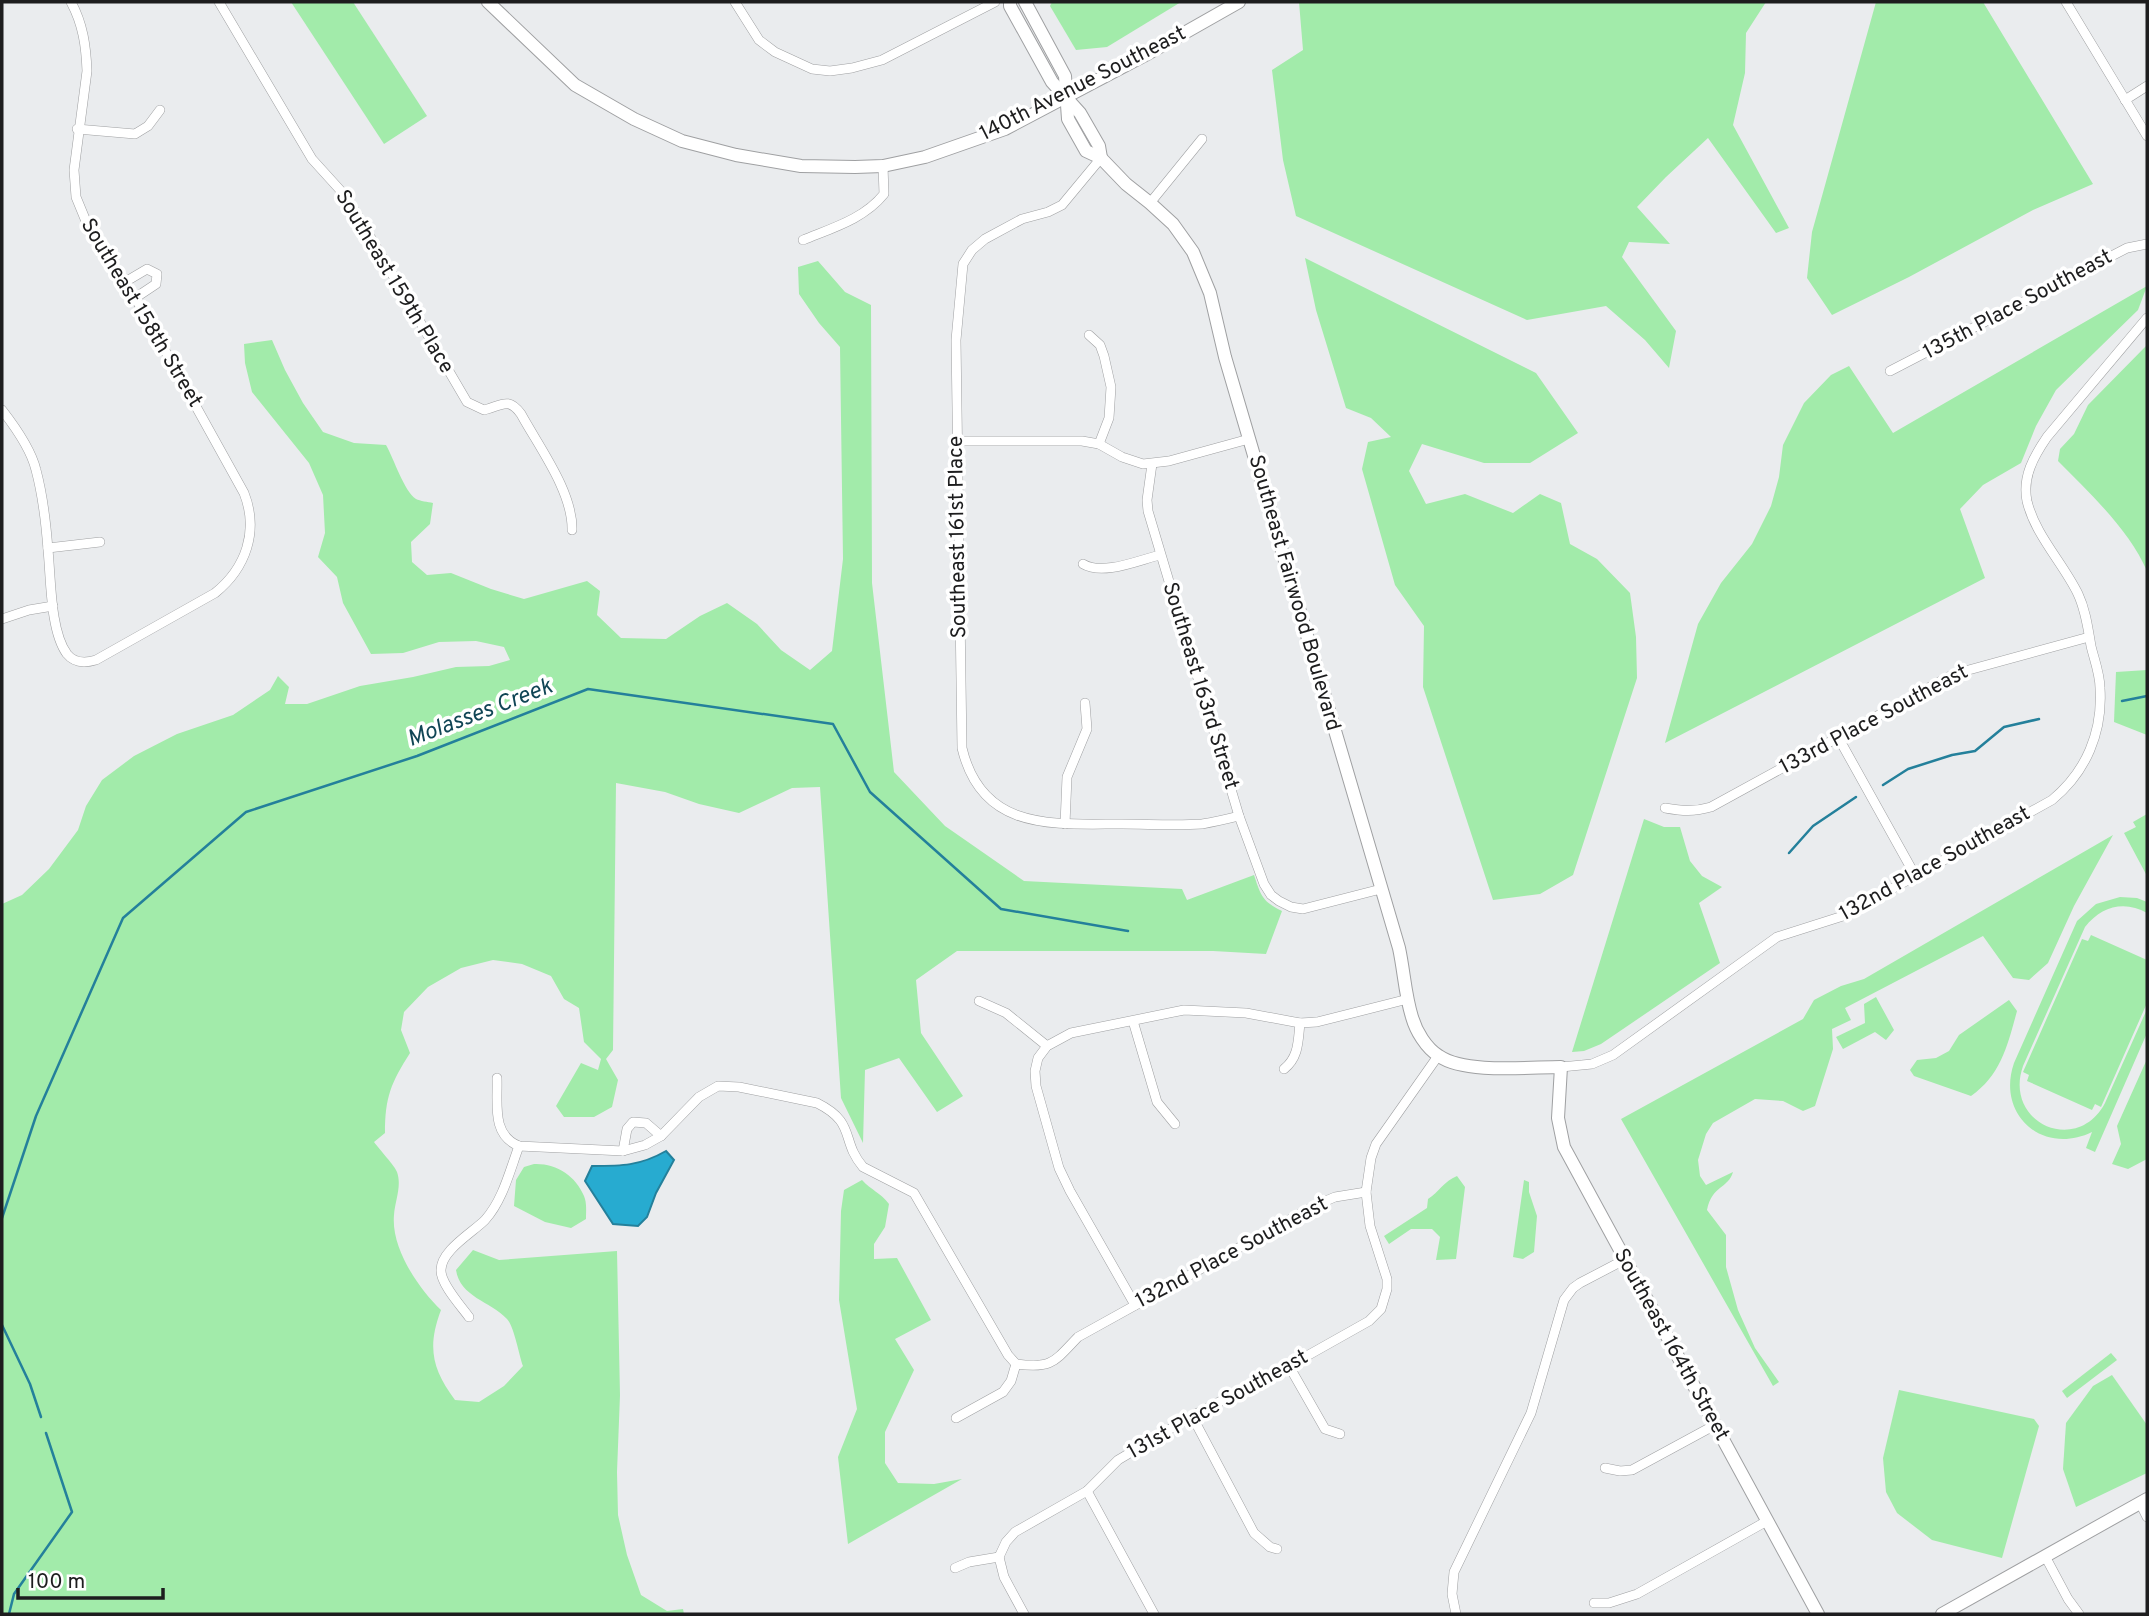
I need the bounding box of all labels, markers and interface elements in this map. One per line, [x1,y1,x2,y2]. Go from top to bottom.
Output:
street label: 140th Avenue Southeast [975,20,1191,148]
street label: Southeast 159th Place [328,185,460,379]
street label: Southeast 158th Street [74,214,208,412]
street label: 135th Place Southeast [1919,244,2117,366]
street label: Southeast 161st Place [943,436,973,638]
street label: Southeast Fairwood Boulevard [1242,452,1346,734]
street label: Southeast 163rd Street [1156,579,1244,793]
street label: 133rd Place Southeast [1775,659,1973,781]
water label: Molasses Creek [403,673,557,755]
street label: 132nd Place Southeast [1835,800,2035,928]
street label: 132nd Place Southeast [1131,1191,1333,1315]
street label: Southeast 164th Street [1607,1244,1735,1446]
street label: 131st Place Southeast [1123,1344,1313,1466]
scale bar [18,1556,163,1600]
text: 100 m [28,1569,85,1596]

